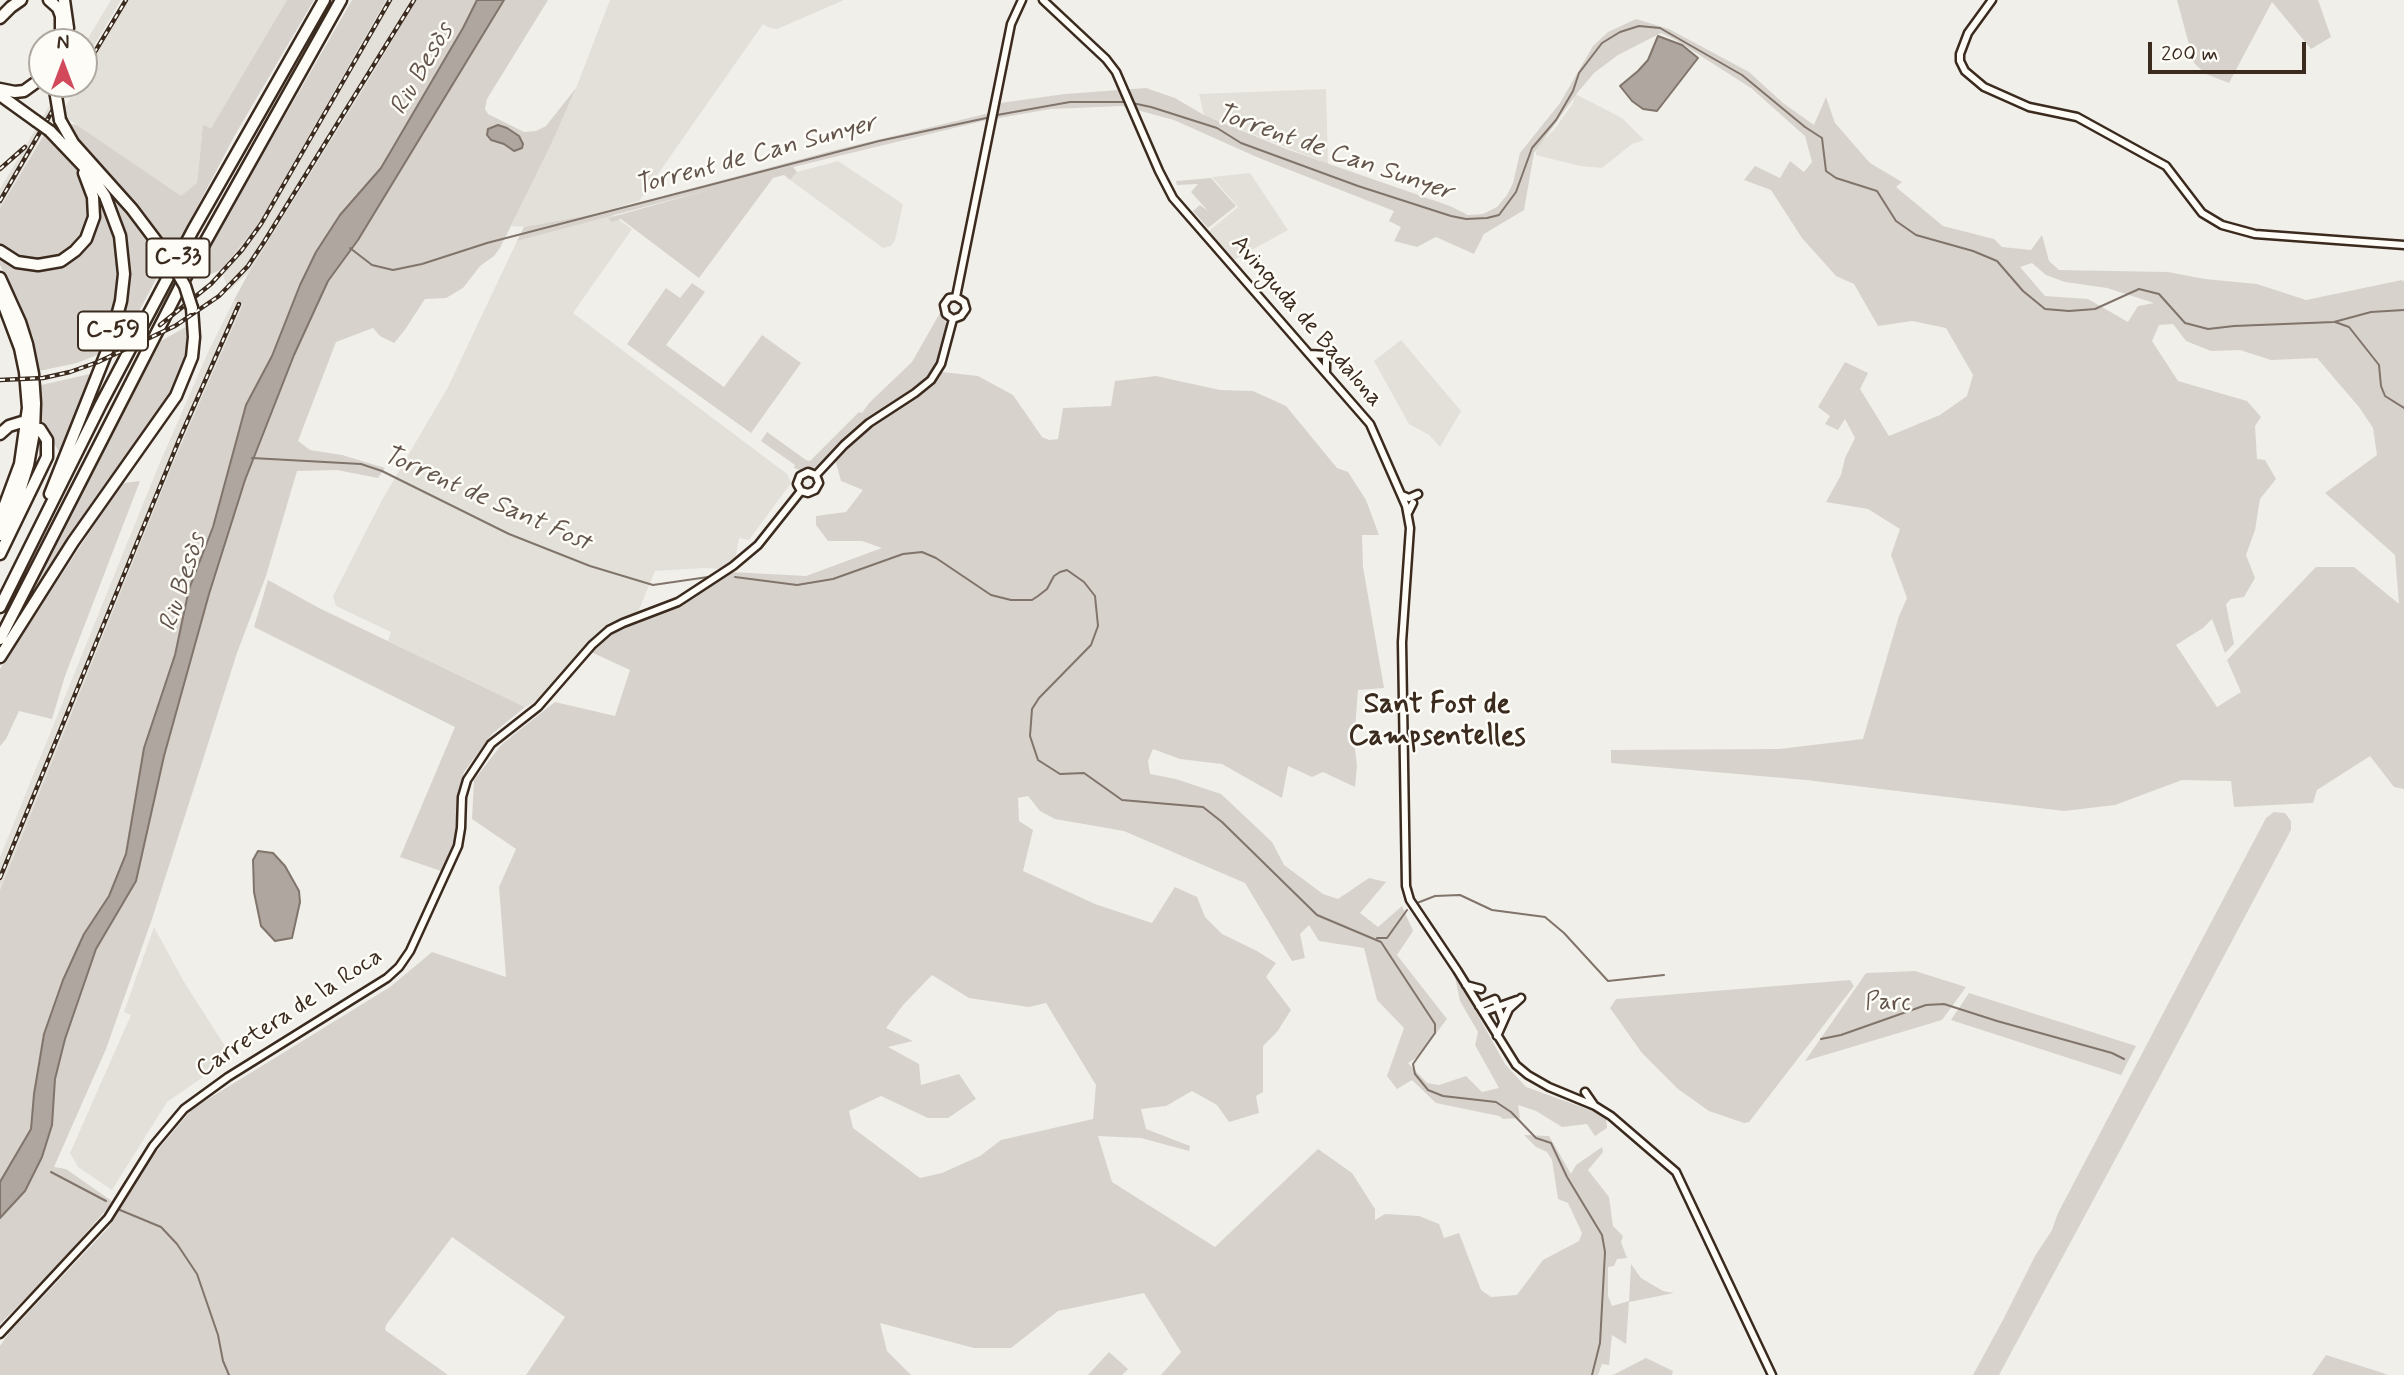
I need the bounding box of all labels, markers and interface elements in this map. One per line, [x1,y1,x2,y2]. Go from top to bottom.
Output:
water label: Riu Besòs [384,19,462,121]
north arrow [28,28,98,98]
scale bar [2152,28,2310,72]
text: N [57,31,69,56]
text: 200 m [2161,40,2218,68]
water label: Torrent de Can Sunyer [1211,99,1457,209]
water label: Torrent de Can Sunyer [632,109,880,203]
street label: Avinguda de Badalona [1224,230,1388,414]
road number: C-33 [146,238,210,278]
road number: C-59 [78,312,148,350]
water label: Torrent de Sant Fost [377,440,595,560]
water label: Riu Besòs [154,530,214,636]
district label: Sant Fost de Campsentelles [1349,689,1525,755]
street label: Carretera de la Roca [192,943,388,1085]
park label: Parc [1865,990,1911,1018]

